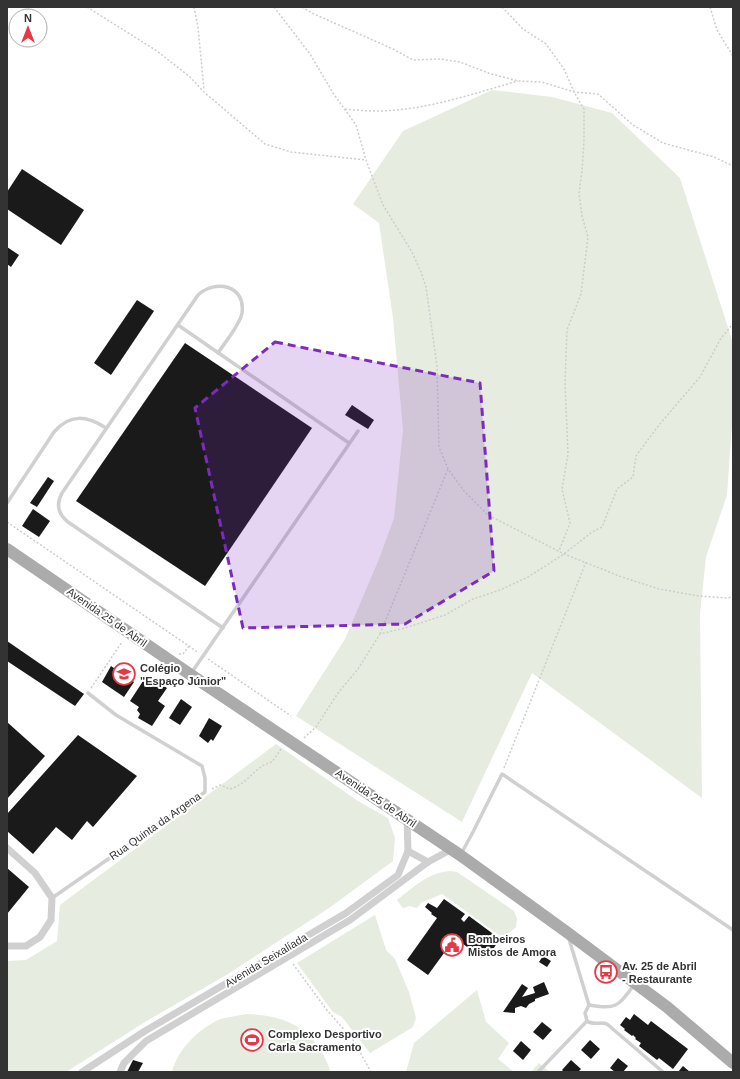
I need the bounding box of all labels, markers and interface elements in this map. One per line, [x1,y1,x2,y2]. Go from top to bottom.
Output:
north arrow [8,8,48,48]
text: N [24,12,32,24]
street label: Avenida 25 de Abril [65,585,149,649]
school or university icon: Colégio "Espaço Júnior" [111,661,137,687]
place label: Colégio "Espaço Júnior" [140,662,226,687]
street label: Avenida 25 de Abril [333,767,419,829]
street label: Rua Quinta da Argena [107,789,204,862]
street label: Avenida Seixalíada [223,930,310,989]
public building icon: Bombeiros Mistos de Amora [439,932,465,958]
place label: Bombeiros Mistos de Amora [468,933,557,958]
bus stop icon: Av. 25 de Abril - Restaurante [593,959,619,985]
place label: Av. 25 de Abril - Restaurante [622,960,697,985]
sports icon: Complexo Desportivo Carla Sacramento [239,1027,265,1053]
place label: Complexo Desportivo Carla Sacramento [268,1028,382,1053]

